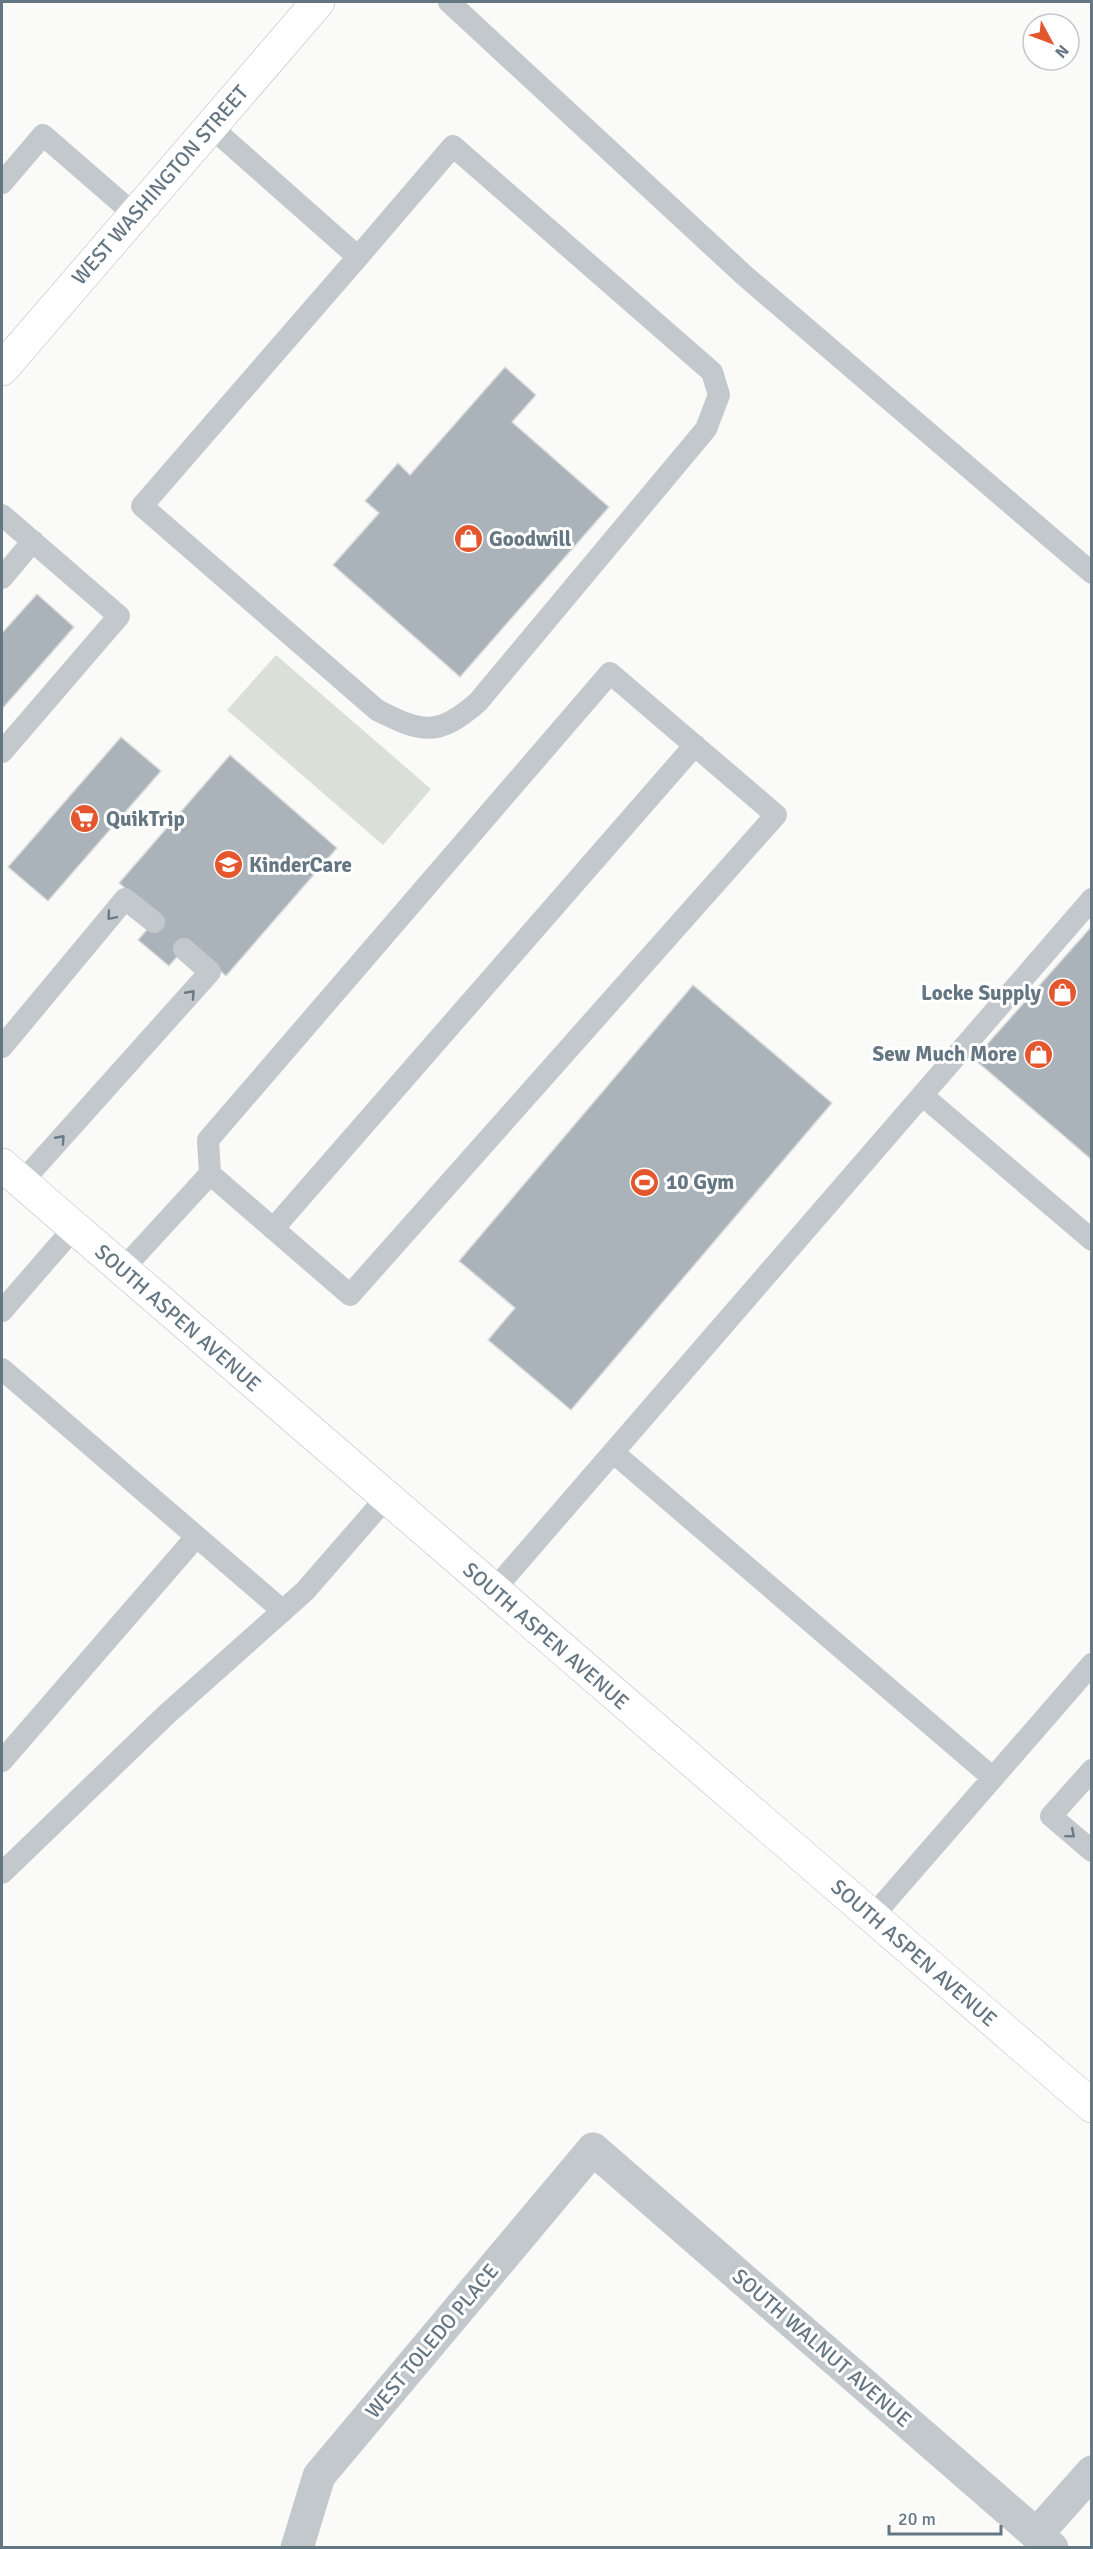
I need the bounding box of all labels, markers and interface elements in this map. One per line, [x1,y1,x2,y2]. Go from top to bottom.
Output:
north arrow [1021,12,1081,72]
text: N [1050,40,1073,62]
street label: WEST WASHINGTON STREET [66,79,254,290]
shop icon: Goodwill [452,523,484,555]
place label: Goodwill [489,526,572,552]
supermarket icon: QuikTrip [69,803,101,835]
place label: QuikTrip [106,806,185,832]
school or university icon: KinderCare [212,849,244,881]
place label: KinderCare [249,852,352,878]
one-way arrow [108,909,119,920]
shop icon: Locke Supply [1046,977,1078,1009]
place label: Locke Supply [921,980,1042,1006]
one-way arrow [184,990,195,1001]
shop icon: Sew Much More [1022,1038,1054,1070]
place label: Sew Much More [873,1041,1017,1067]
one-way arrow [54,1135,65,1146]
sports icon: 10 Gym [629,1166,661,1198]
place label: 10 Gym [666,1169,734,1195]
street label: SOUTH ASPEN AVENUE [90,1239,266,1397]
street label: SOUTH ASPEN AVENUE [458,1557,634,1715]
one-way arrow [1064,1826,1075,1837]
street label: SOUTH ASPEN AVENUE [826,1874,1002,2032]
street label: WEST TOLEDO PLACE [360,2258,504,2424]
street label: SOUTH WALNUT AVENUE [727,2263,917,2433]
scale bar [889,2498,1002,2536]
text: 20 m [898,2508,936,2530]

